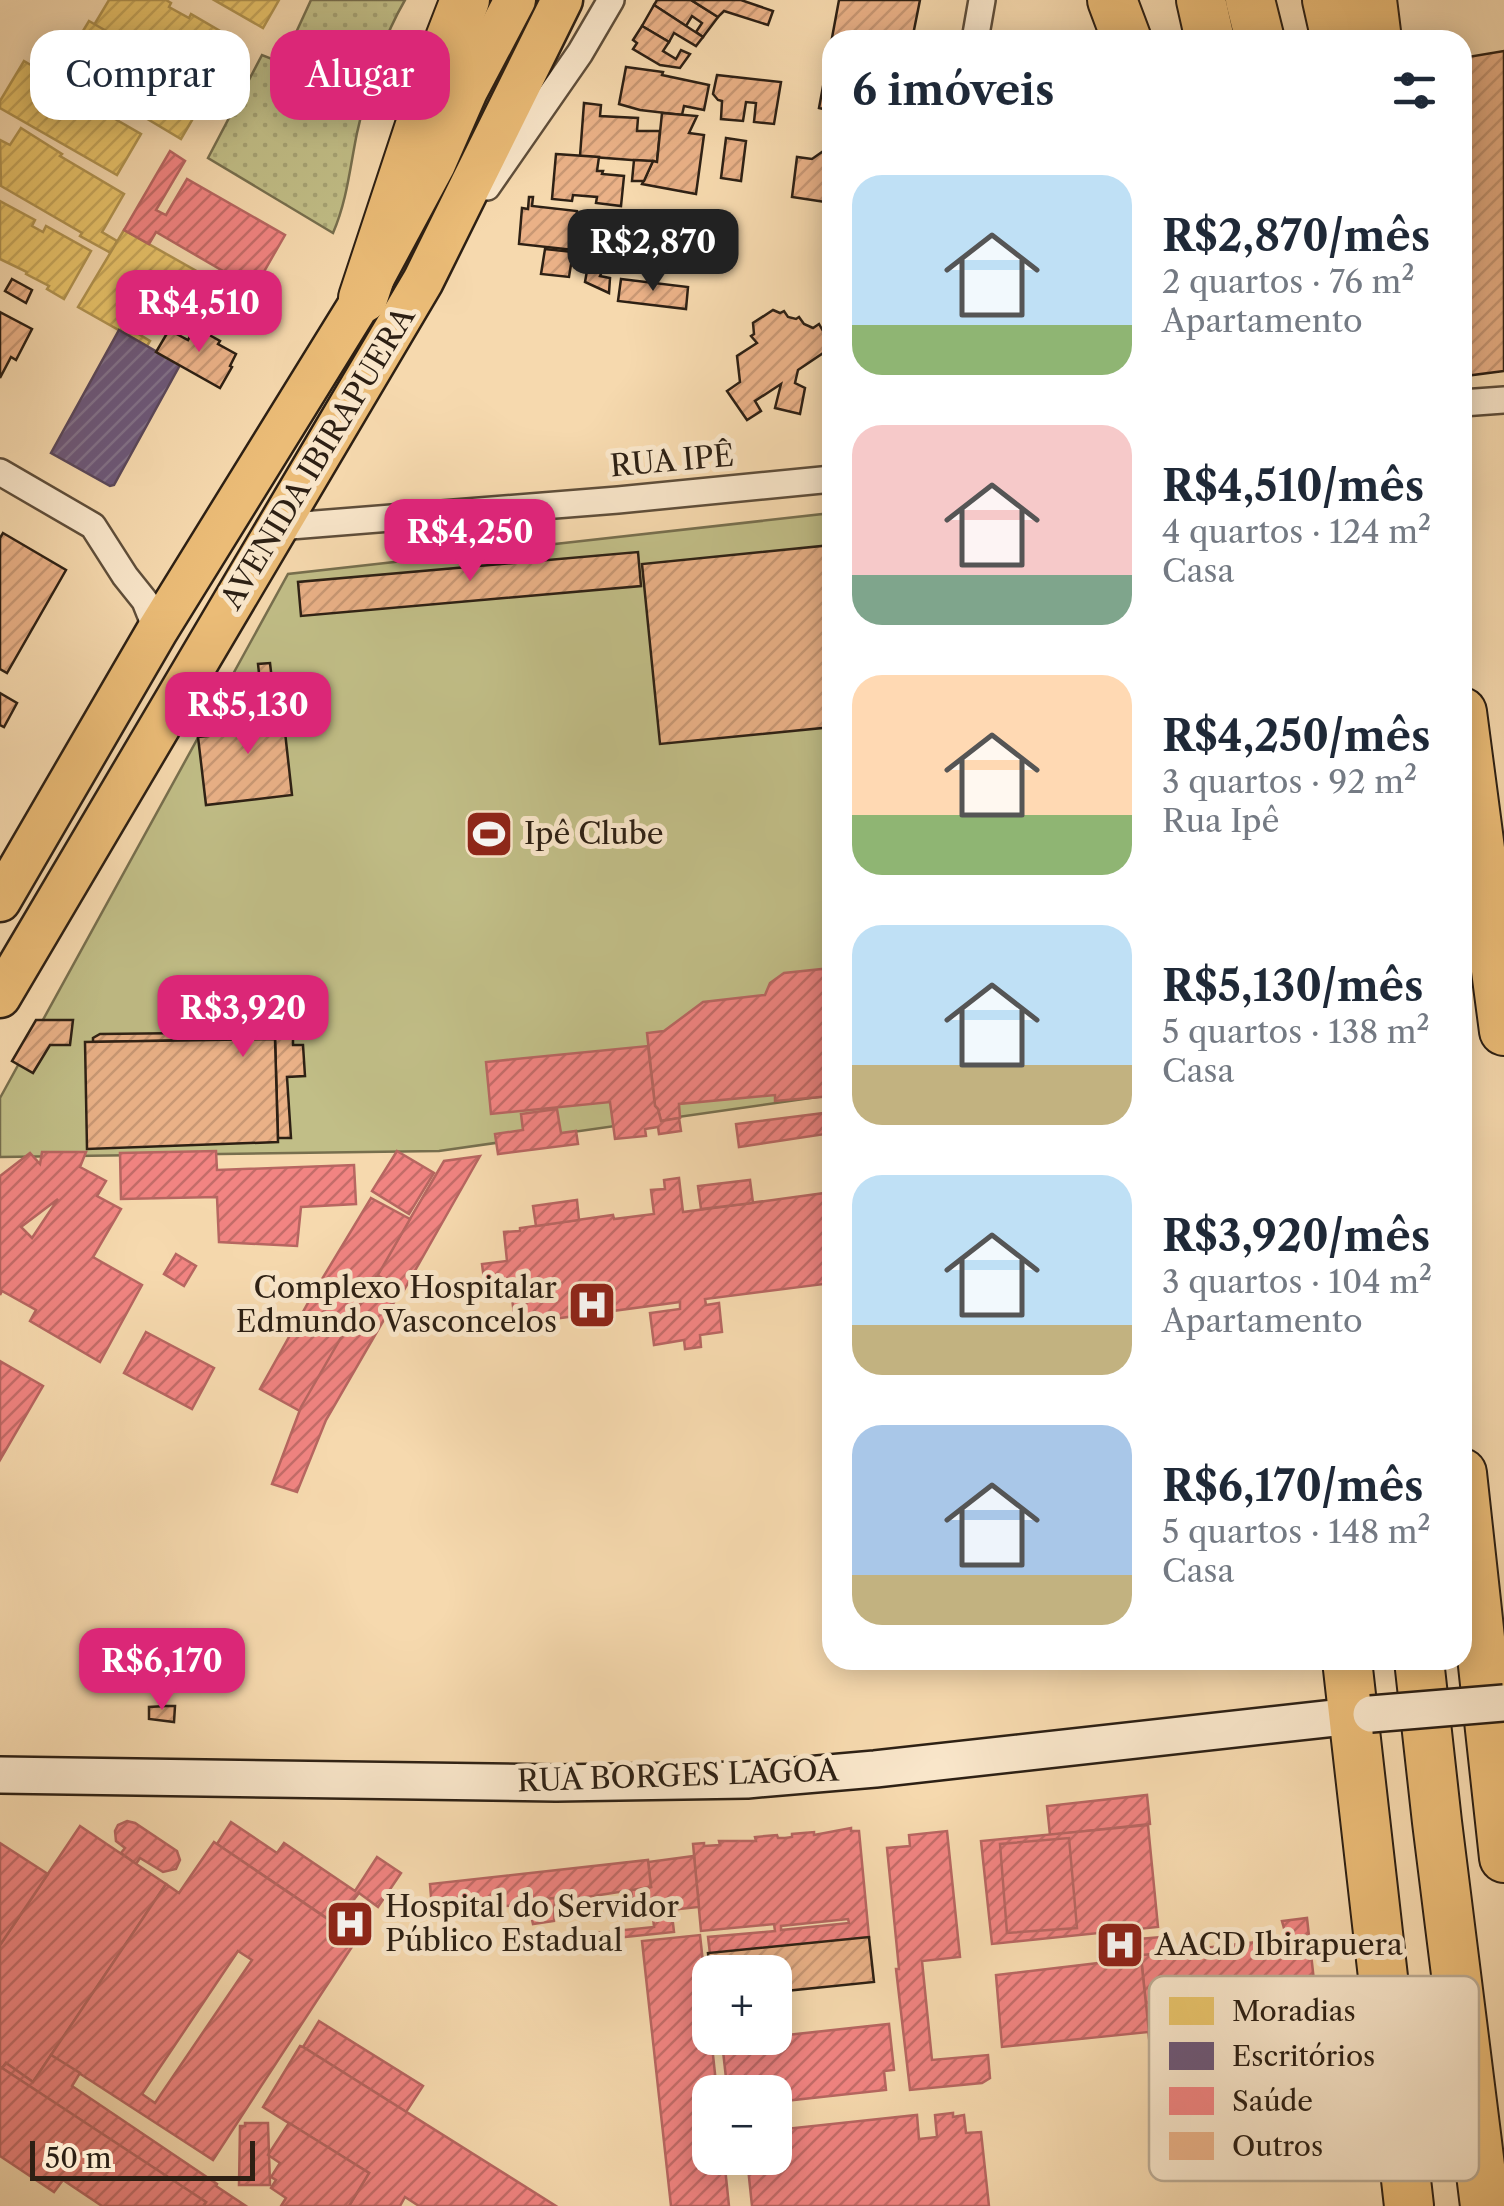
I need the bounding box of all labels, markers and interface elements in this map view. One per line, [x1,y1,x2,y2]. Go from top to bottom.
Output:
chip: Comprar [30,30,250,120]
chip: Alugar [270,30,450,120]
icon: filters [1387,63,1442,118]
text: 6 imóveis [852,64,1055,116]
pin: R$2,870 [561,209,745,294]
text: R$2,870/mês [1162,210,1430,262]
icon: home [932,215,1052,335]
text: R$2,870 [590,222,716,261]
text: 2 quartos · 76 m² [1162,262,1414,301]
pin: R$4,510 [107,270,291,355]
text: R$4,510 [138,283,260,322]
street label: AVENIDA IBIRAPUERA [212,299,423,616]
text: Apartamento [1162,301,1363,340]
street label: RUA IPÊ [608,437,736,484]
text: R$4,510/mês [1162,460,1424,512]
icon: home [932,465,1052,585]
pin: R$4,250 [378,499,562,584]
text: R$4,250 [406,512,534,551]
text: 4 quartos · 124 m² [1162,512,1431,551]
text: Casa [1162,551,1234,590]
pin: R$5,130 [156,672,340,757]
text: R$5,130 [187,685,309,724]
text: R$4,250/mês [1162,710,1430,762]
icon: home [932,715,1052,835]
text: 3 quartos · 92 m² [1162,762,1417,801]
text: Rua Ipê [1162,801,1279,840]
sports icon: Ipê Clube [463,808,515,860]
place label: Ipê Clube [524,815,664,852]
text: R$5,130/mês [1162,960,1423,1012]
icon: home [932,965,1052,1085]
pin: R$3,920 [151,975,335,1060]
text: R$3,920 [180,988,307,1027]
text: 5 quartos · 138 m² [1162,1012,1430,1051]
text: Casa [1162,1051,1234,1090]
text: R$3,920/mês [1162,1210,1430,1262]
icon: home [932,1215,1052,1335]
text: 3 quartos · 104 m² [1162,1262,1432,1301]
place label: Complexo Hospitalar Edmundo Vasconcelos [236,1269,557,1340]
hospital icon: Complexo Hospitalar Edmundo Vasconcelos [566,1279,618,1331]
text: Apartamento [1162,1301,1363,1340]
text: R$6,170/mês [1162,1460,1423,1512]
icon: home [932,1465,1052,1585]
text: 5 quartos · 148 m² [1162,1512,1431,1551]
text: Casa [1162,1551,1234,1590]
pin: R$6,170 [70,1628,254,1713]
text: R$6,170 [101,1641,223,1680]
street label: RUA BORGES LAGOA [516,1751,840,1800]
place label: Hospital do Servidor Público Estadual [385,1888,679,1959]
hospital icon: Hospital do Servidor Público Estadual [324,1898,376,1950]
hospital icon: AACD Ibirapuera [1094,1919,1146,1971]
place label: AACD Ibirapuera [1154,1926,1403,1963]
map controls [692,1955,792,2175]
button: + [692,1955,792,2055]
legend [1149,1976,1479,2181]
text: Moradias [1232,1994,1356,2028]
text: Escritórios [1232,2039,1375,2073]
button: − [692,2075,792,2175]
text: Saúde [1232,2084,1313,2118]
text: Outros [1232,2129,1323,2163]
scale bar [30,2136,255,2180]
text: 50 m [45,2141,112,2175]

